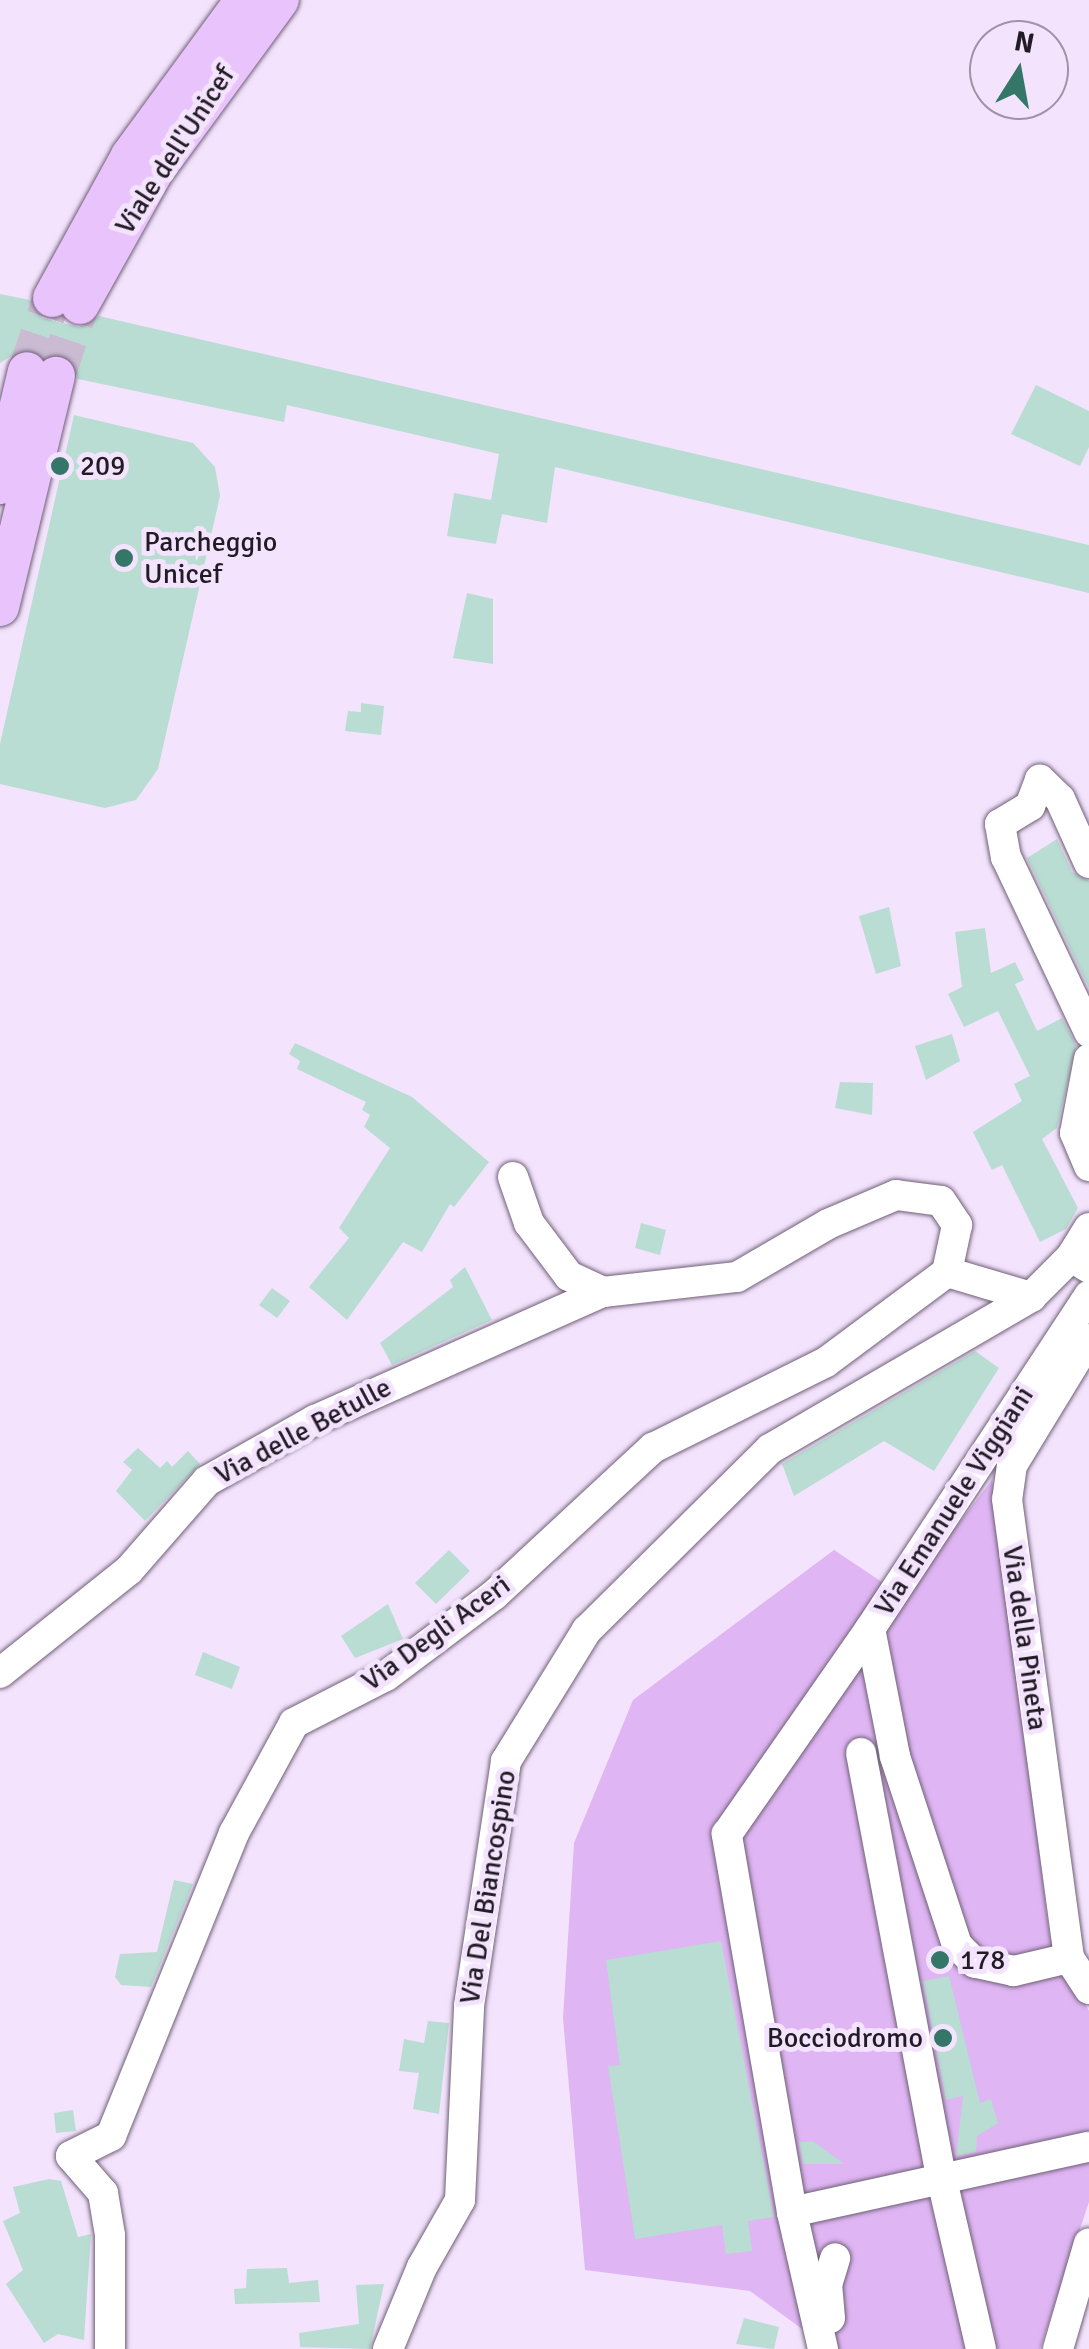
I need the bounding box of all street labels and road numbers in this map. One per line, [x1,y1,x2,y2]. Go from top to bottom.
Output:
street label: Viale dell'Unicef [108,60,242,240]
street label: Via delle Betulle [209,1370,397,1492]
street label: Via Emanuele Viggiani [867,1380,1041,1622]
street label: Via della Pineta [995,1543,1055,1733]
street label: Via Degli Aceri [355,1568,517,1698]
street label: Via Del Biancospino [453,1767,523,2007]

